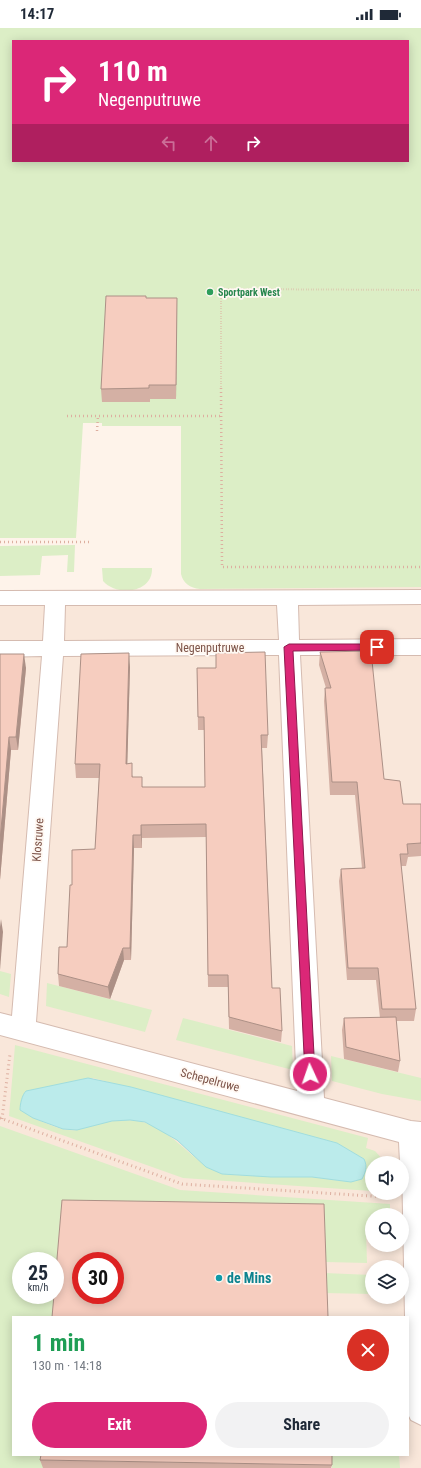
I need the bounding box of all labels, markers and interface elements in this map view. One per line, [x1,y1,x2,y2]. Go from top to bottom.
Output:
text: 14:17 [20,5,54,23]
text: 110 m [98,55,168,88]
icon: right [32,56,84,108]
text: Negenputruwe [98,89,201,110]
icon: left [158,132,180,154]
icon: ahead [200,132,222,154]
icon: right [242,132,264,154]
marker: Sportpark West [205,287,215,297]
place label: Sportpark West [218,287,280,298]
pin [360,630,394,664]
icon: arrive [366,636,388,658]
street label: Negenputruwe [176,641,245,655]
street label: Klosruwe [29,817,47,862]
position arrow [289,1053,331,1095]
street label: Schepelruwe [179,1065,241,1095]
map controls [365,1156,409,1304]
button: sound [365,1156,409,1200]
button: search [365,1208,409,1252]
speed limit sign: 30 [72,1252,124,1304]
button: layers [365,1260,409,1304]
text: 25 [28,1261,48,1285]
place label: de Mins [227,1270,271,1286]
marker: de Mins [214,1273,224,1283]
text: km/h [28,1282,48,1293]
text: 1 min [32,1329,85,1357]
button: close [347,1329,389,1371]
text: 130 m · 14:18 [32,1358,102,1373]
button: Exit [32,1402,207,1448]
button: Share [215,1402,389,1448]

